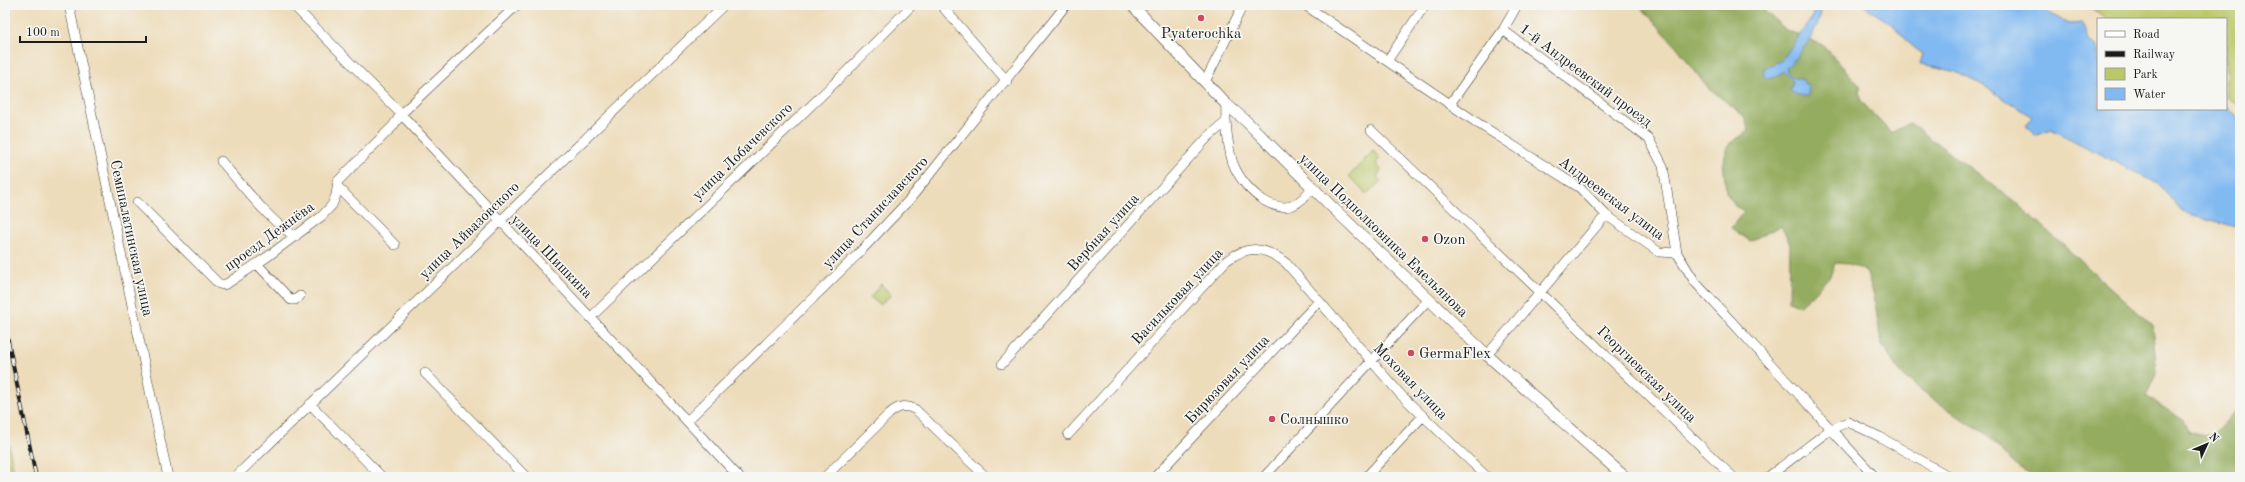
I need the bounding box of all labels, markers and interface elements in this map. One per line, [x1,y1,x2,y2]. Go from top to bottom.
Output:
marker: Pyaterochka [1196,13,1206,23]
scale bar [20,18,146,44]
legend [2097,18,2227,110]
street label: 1-й Андреевский проезд [1516,22,1654,131]
text: 100 m [26,27,60,39]
place label: Pyaterochka [1161,27,1242,42]
text: Road [2133,29,2160,41]
text: Railway [2133,49,2176,61]
text: Park [2133,69,2158,81]
text: Water [2133,89,2166,101]
street label: улица Лобачевского [690,101,796,204]
street label: улица Подполковника Емельянова [1296,151,1471,321]
street label: улица Станиславского [821,154,932,272]
street label: Андреевская улица [1556,155,1667,244]
street label: Семипалатинская улица [107,159,155,318]
street label: улица Айвазовского [417,180,523,283]
street label: Вербная улица [1066,191,1143,275]
street label: проезд Дежнёва [222,199,318,275]
street label: улица Шишкина [507,212,595,302]
place label: Ozon [1433,233,1466,248]
marker: Ozon [1420,234,1430,244]
street label: Васильковая улица [1130,245,1227,348]
street label: Георгиевская улица [1594,324,1699,427]
street label: Бирюзовая улица [1183,332,1273,427]
street label: Моховая улица [1370,341,1450,423]
place label: GermaFlex [1419,347,1491,362]
marker: GermaFlex [1406,348,1416,358]
place label: Солнышко [1280,413,1349,428]
marker: Солнышко [1267,414,1277,424]
north arrow [2187,424,2227,464]
text: N [2206,431,2220,445]

